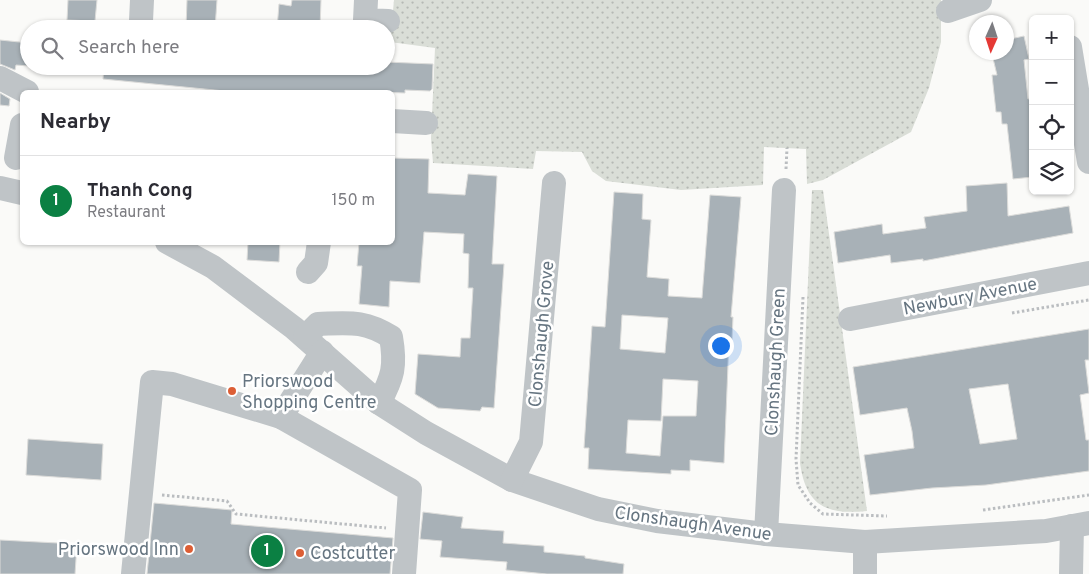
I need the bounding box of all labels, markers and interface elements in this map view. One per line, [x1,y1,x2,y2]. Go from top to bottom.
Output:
north arrow [969,15,1014,60]
map controls [1029,15,1074,195]
button: + [1029,15,1074,60]
search box [20,20,395,75]
icon: search [38,34,66,62]
text: Search here [78,36,180,60]
button: − [1029,60,1074,105]
button: locate [1029,105,1074,150]
text: Nearby [40,109,111,136]
button: layers [1029,150,1074,195]
text: Thanh Cong [87,179,193,203]
text: 1 [53,191,59,211]
text: 150 m [332,191,375,211]
text: Restaurant [87,203,166,223]
street label: Clonshaugh Grove [525,260,560,408]
street label: Newbury Avenue [901,273,1039,322]
street label: Clonshaugh Green [761,288,792,437]
your location [708,333,734,359]
place label: Priorswood Shopping Centre [242,371,377,415]
marker: Priorswood Shopping Centre [226,385,238,397]
street label: Clonshaugh Avenue [613,502,773,547]
pin: 1 [251,532,283,570]
place label: Priorswood Inn [58,539,179,562]
marker: Priorswood Inn [183,543,195,555]
place label: Costcutter [310,543,395,566]
marker: Costcutter [294,547,306,559]

